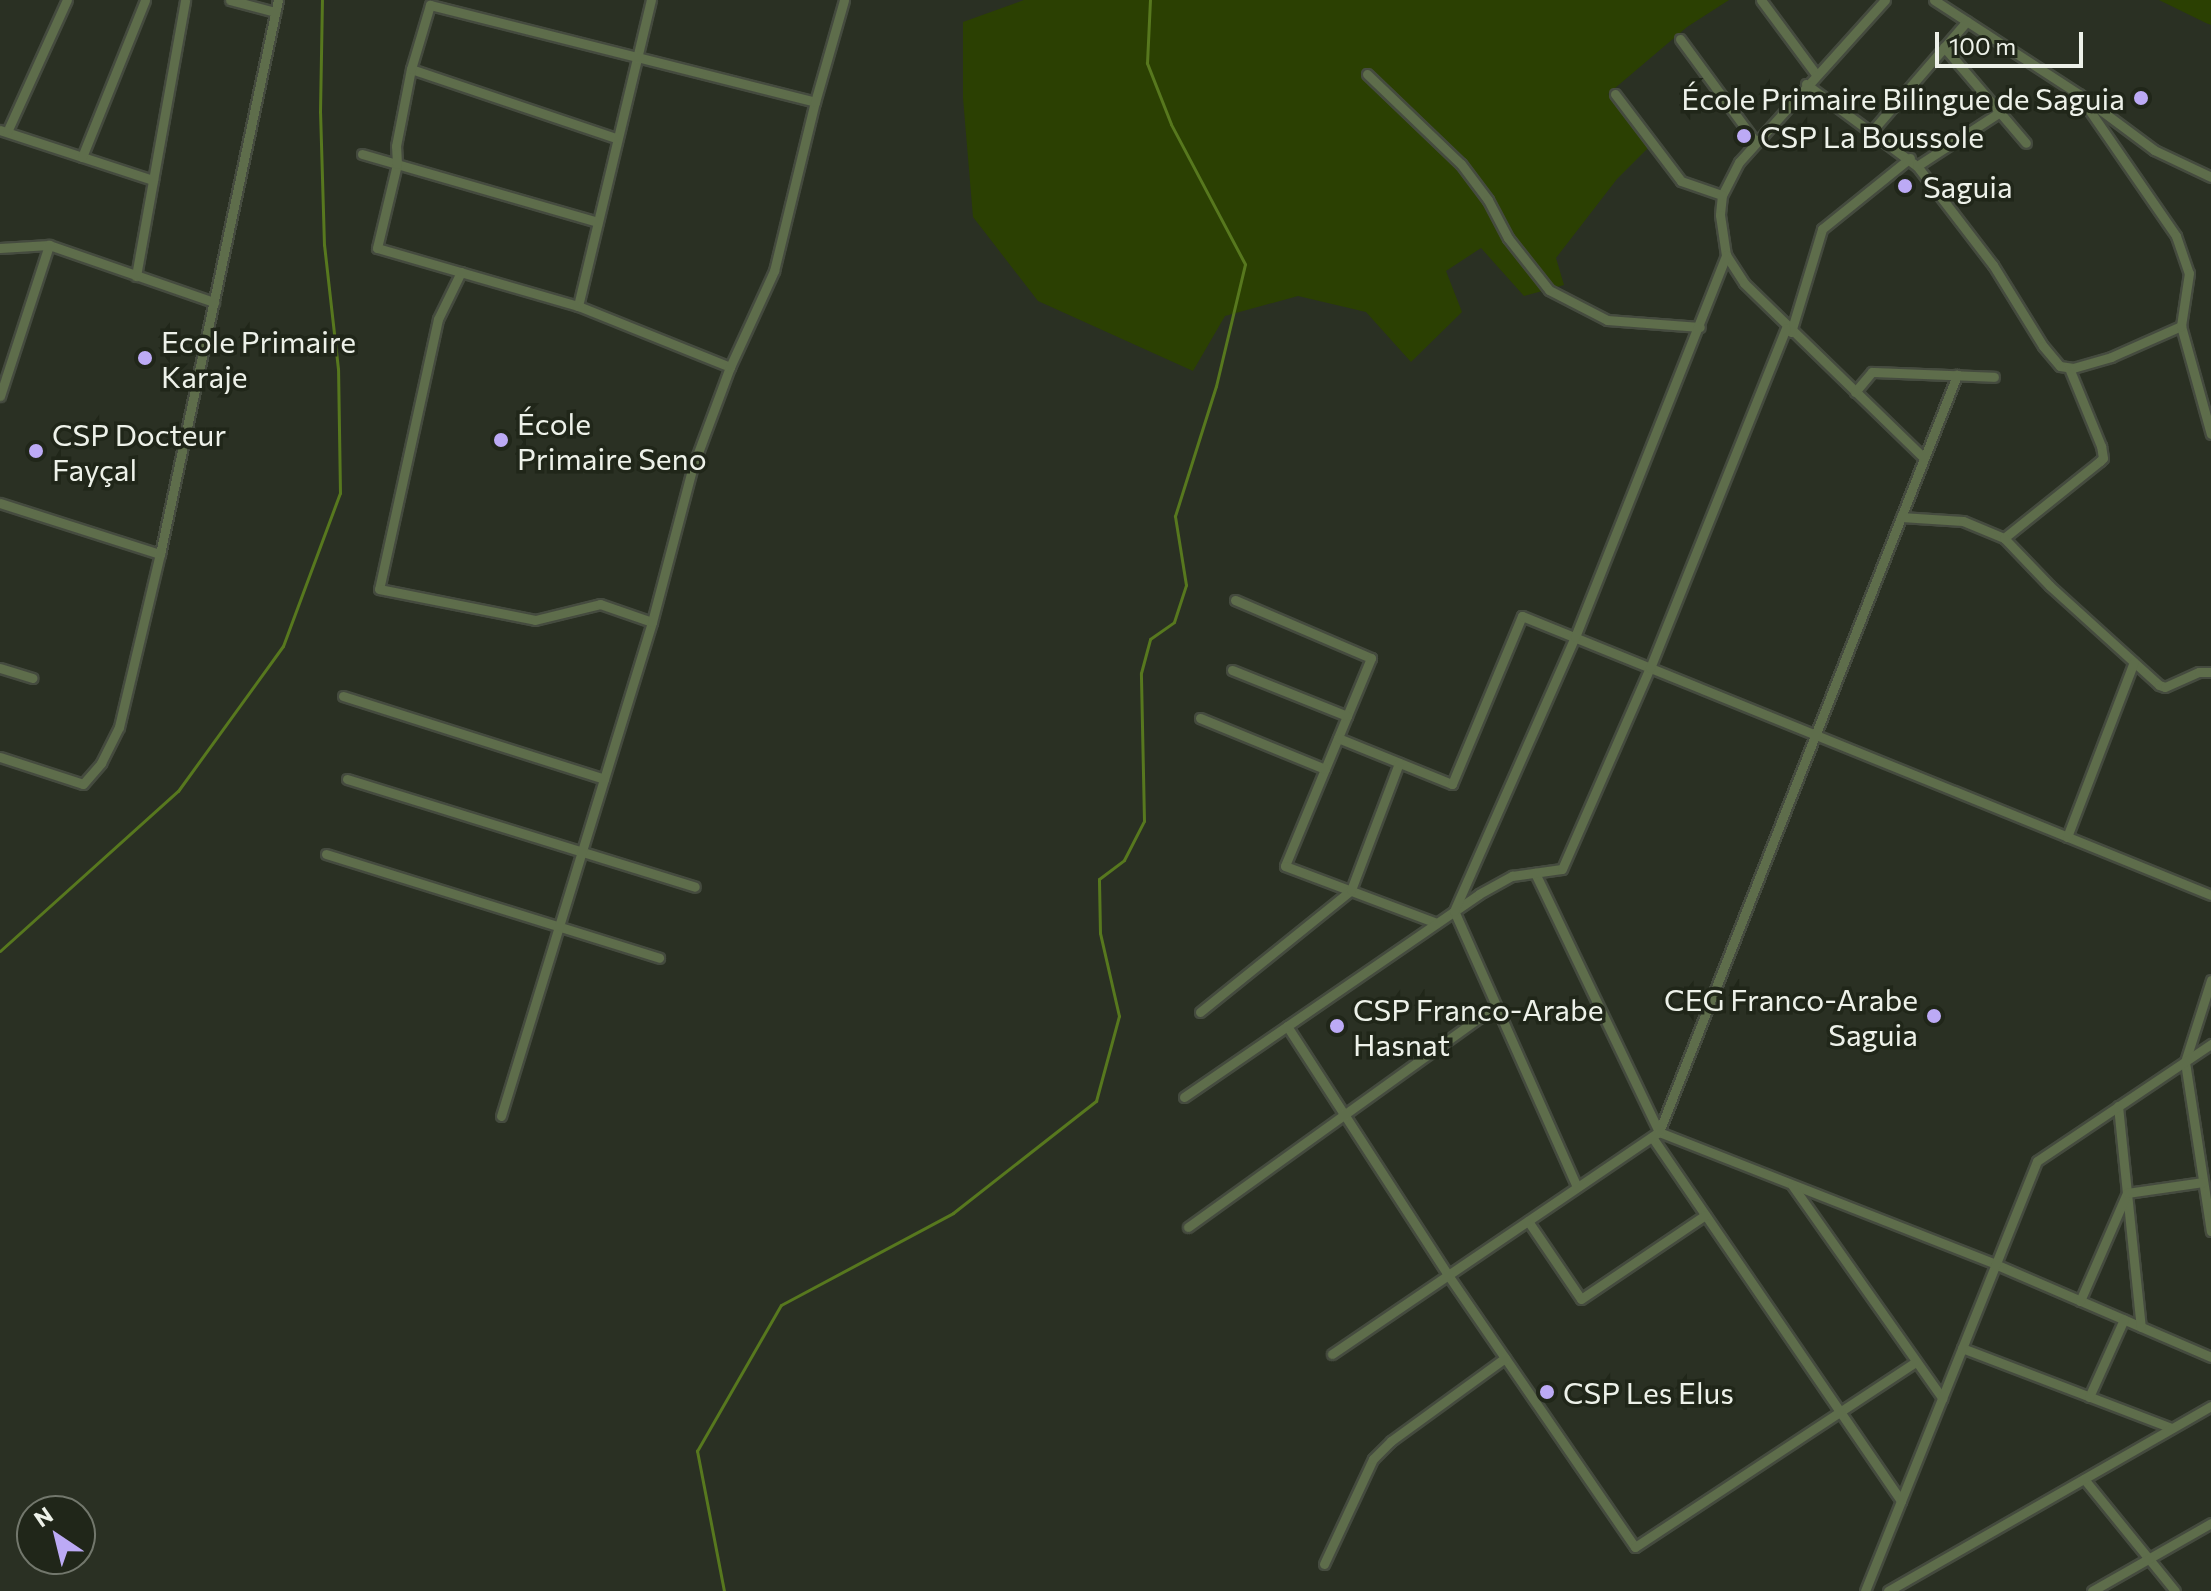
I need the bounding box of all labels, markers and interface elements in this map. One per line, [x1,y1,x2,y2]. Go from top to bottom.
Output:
scale bar [1939,16,2087,66]
text: 100 m [1949,31,2016,60]
place label: École Primaire Bilingue de Saguia [1681,80,2125,116]
marker: École Primaire Bilingue de Saguia [2132,89,2150,107]
place label: CSP La Boussole [1760,118,1984,154]
marker: CSP La Boussole [1735,127,1753,145]
place label: Saguia [1923,168,2013,204]
marker: Saguia [1894,175,1916,197]
place label: Ecole Primaire Karaje [161,323,356,394]
marker: Ecole Primaire Karaje [136,349,154,367]
place label: École Primaire Seno [517,405,707,476]
place label: CSP Docteur Fayçal [52,416,226,486]
marker: École Primaire Seno [492,431,510,449]
marker: CSP Docteur Fayçal [27,442,45,460]
place label: CEG Franco-Arabe Saguia [1664,981,1918,1052]
place label: CSP Franco-Arabe Hasnat [1353,991,1604,1062]
marker: CEG Franco-Arabe Saguia [1925,1007,1943,1025]
marker: CSP Franco-Arabe Hasnat [1328,1017,1346,1035]
place label: CSP Les Elus [1563,1374,1734,1410]
marker: CSP Les Elus [1538,1383,1556,1401]
north arrow [16,1495,96,1575]
text: N [29,1501,58,1532]

